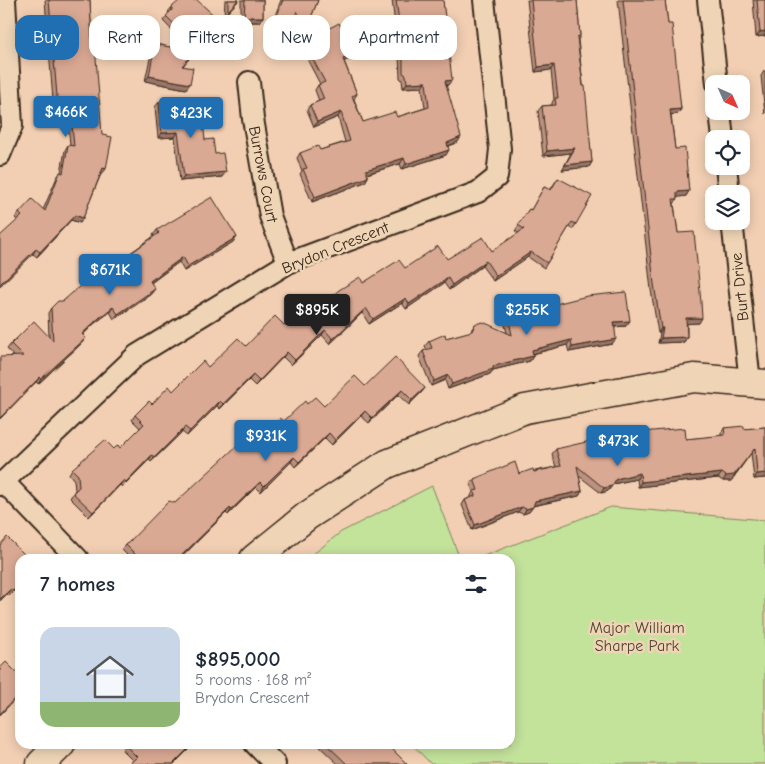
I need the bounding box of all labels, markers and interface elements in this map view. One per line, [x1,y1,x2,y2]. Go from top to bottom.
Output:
chip: Buy [15,15,79,60]
chip: Rent [89,15,160,60]
chip: Filters [170,15,253,60]
chip: New [263,15,330,60]
chip: Apartment [340,15,457,60]
north arrow [705,75,750,120]
map controls [705,75,750,230]
pin: $466K [31,96,101,138]
pin: $423K [156,96,226,139]
text: $466K [45,103,87,121]
text: $423K [170,104,212,122]
street label: Burrows Court [245,124,281,224]
button: locate [705,130,750,175]
button: layers [705,185,750,230]
street label: Brydon Crescent [279,218,392,278]
street label: Burt Drive [727,252,753,322]
pin: $671K [75,254,145,296]
text: $671K [90,261,130,279]
pin: $895K [282,294,352,336]
pin: $255K [492,294,562,336]
text: $895K [295,301,339,319]
text: $255K [505,301,549,319]
pin: $931K [231,420,301,462]
pin: $473K [583,424,653,467]
text: $931K [245,427,287,445]
text: $473K [597,432,639,450]
icon: filters [462,570,490,598]
text: 7 homes [40,572,115,596]
park label: Major William Sharpe Park [589,619,685,655]
icon: home [80,647,140,707]
text: $895,000 [195,647,281,671]
text: 5 rooms · 168 m² [195,671,311,689]
text: Brydon Crescent [195,689,309,707]

